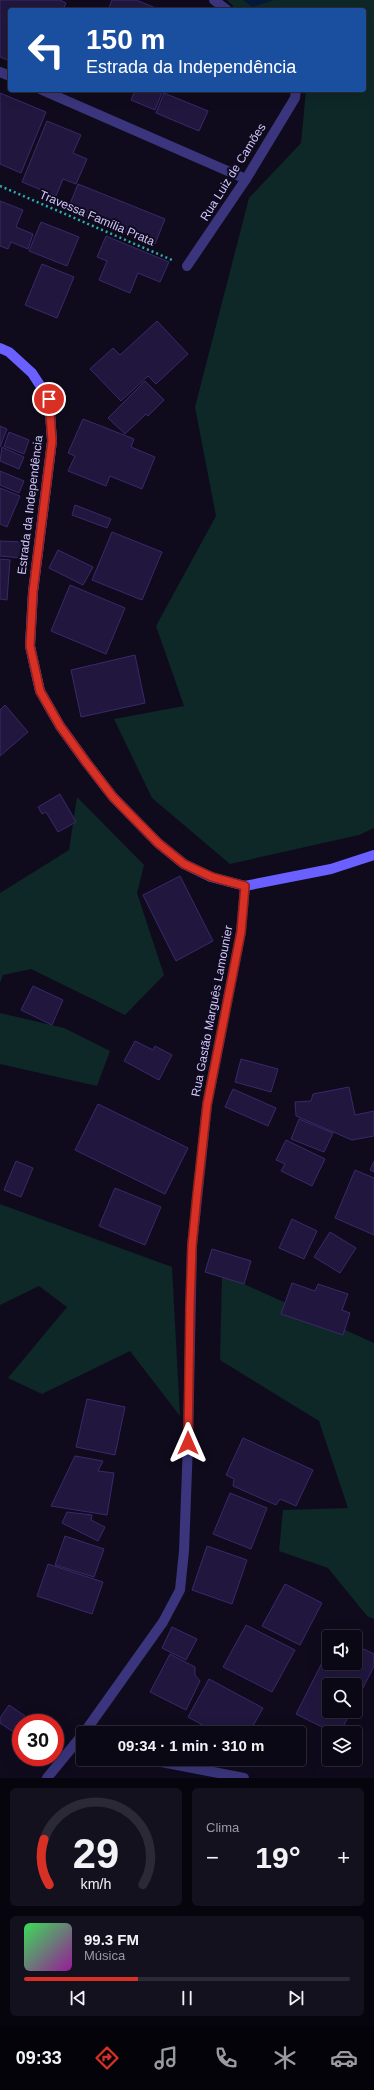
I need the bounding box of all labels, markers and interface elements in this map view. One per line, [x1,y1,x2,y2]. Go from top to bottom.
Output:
icon: left [20,24,72,76]
text: 150 m [86,24,165,55]
text: Estrada da Independência [86,57,296,77]
street label: Rua Luiz de Camões [197,121,269,223]
street label: Travessa Família Prata [37,187,157,249]
pin [32,382,66,416]
icon: arrive [38,388,60,410]
street label: Estrada da Independência [15,434,46,575]
street label: Rua Gastão Marguês Lamounier [189,924,235,1098]
position arrow [167,1422,209,1464]
map controls [322,1630,362,1766]
button: sound [322,1630,362,1670]
button: search [322,1678,362,1718]
speed limit sign: 30 [12,1714,64,1766]
button: layers [322,1726,362,1766]
text: 09:34 · 1 min · 310 m [118,1737,264,1754]
text: Clima [206,1820,239,1835]
text: 29 [73,1830,119,1877]
text: 19° [255,1841,301,1874]
text: − [206,1845,219,1870]
text: + [337,1845,350,1870]
text: km/h [81,1876,112,1892]
text: 99.3 FM [84,1931,139,1948]
text: Música [84,1948,125,1963]
icon: previous [67,1987,89,2009]
icon: pause [176,1987,198,2009]
icon: next [285,1987,307,2009]
icon: directions [93,2044,121,2072]
icon: music [152,2044,180,2072]
icon: phone [212,2044,240,2072]
icon: climate [271,2044,299,2072]
icon: car [330,2044,358,2072]
text: 09:33 [16,2048,62,2068]

